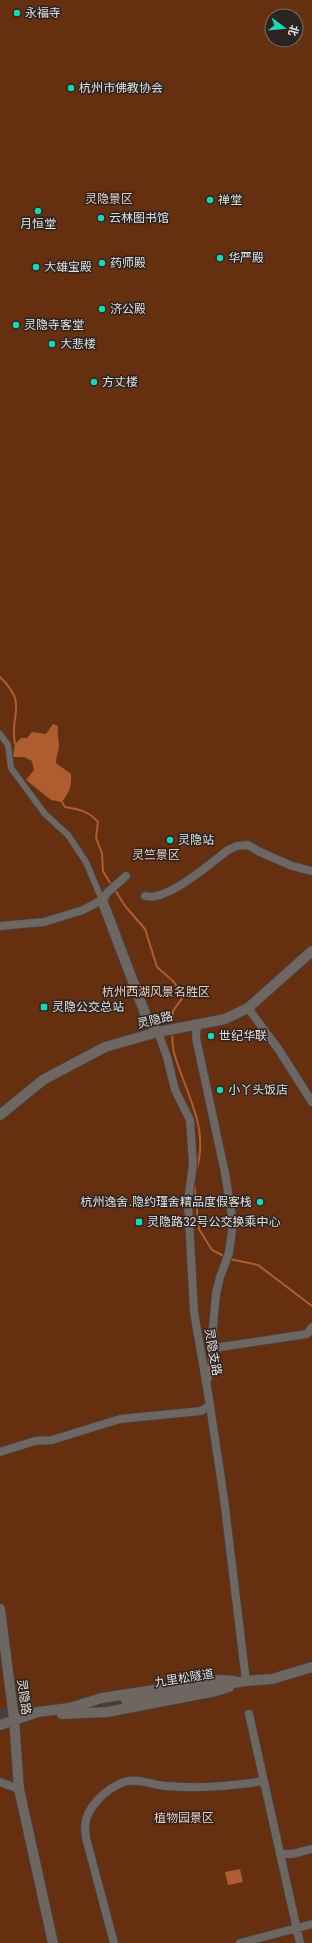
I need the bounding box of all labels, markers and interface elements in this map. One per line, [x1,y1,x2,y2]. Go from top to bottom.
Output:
place label: 永福寺 [25,4,61,22]
marker: 永福寺 [12,8,22,18]
north arrow [264,8,304,48]
text: 北 [284,23,303,38]
place label: 杭州市佛教协会 [79,79,163,97]
marker: 杭州市佛教协会 [66,83,76,93]
park label: 灵隐景区 [85,190,133,208]
place label: 禅堂 [218,191,242,209]
marker: 禅堂 [205,195,215,205]
marker: 月恒堂 [33,206,43,216]
place label: 云林图书馆 [109,209,169,227]
marker: 云林图书馆 [96,213,106,223]
place label: 月恒堂 [20,215,56,233]
place label: 华严殿 [228,249,264,267]
marker: 华严殿 [215,253,225,263]
place label: 药师殿 [110,254,146,272]
place label: 大雄宝殿 [44,258,92,276]
marker: 药师殿 [97,258,107,268]
marker: 大雄宝殿 [31,262,41,272]
place label: 济公殿 [110,300,146,318]
marker: 济公殿 [97,304,107,314]
place label: 灵隐寺客堂 [24,316,84,334]
marker: 灵隐寺客堂 [11,320,21,330]
place label: 大悲楼 [60,335,96,353]
marker: 大悲楼 [47,339,57,349]
place label: 方丈楼 [102,373,138,391]
marker: 方丈楼 [89,377,99,387]
place label: 灵隐站 [178,831,214,849]
marker: 灵隐站 [165,835,175,845]
park label: 灵竺景区 [132,846,180,864]
park label: 杭州西湖风景名胜区 [102,983,210,1001]
place label: 灵隐公交总站 [52,998,124,1016]
marker: 灵隐公交总站 [39,1002,49,1012]
street label: 灵隐路 [135,1007,175,1033]
place label: 世纪华联 [219,1027,267,1045]
marker: 世纪华联 [206,1031,216,1041]
place label: 小丫头饭店 [228,1081,288,1099]
marker: 小丫头饭店 [215,1085,225,1095]
place label: 杭州逸舍.隐约瑾舍精品度假客栈 [80,1193,252,1211]
marker: 杭州逸舍.隐约瑾舍精品度假客栈 [255,1197,265,1207]
place label: 灵隐路32号公交换乘中心 [147,1213,280,1231]
marker: 灵隐路32号公交换乘中心 [134,1217,144,1227]
street label: 灵隐支路 [200,1327,226,1377]
street label: 九里松隧道 [153,1664,215,1692]
street label: 灵隐路 [13,1678,35,1716]
park label: 植物园景区 [154,1809,214,1827]

